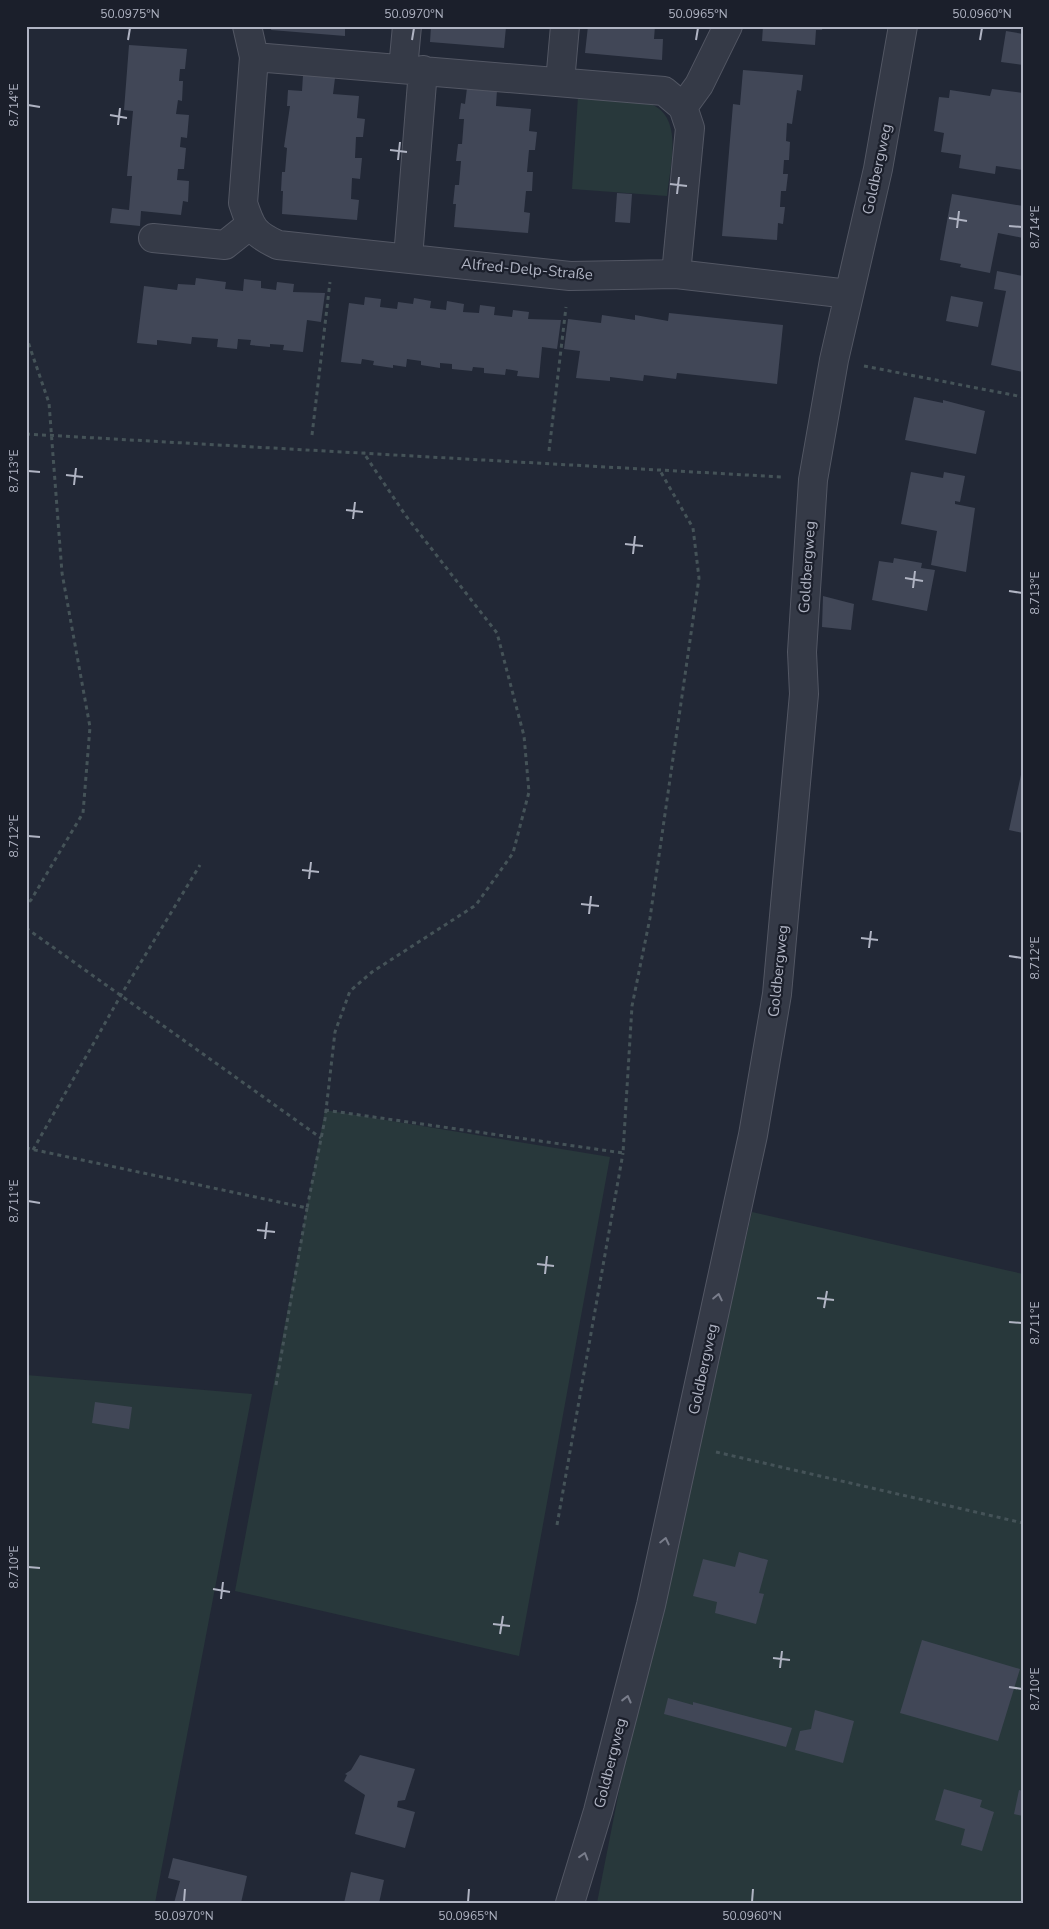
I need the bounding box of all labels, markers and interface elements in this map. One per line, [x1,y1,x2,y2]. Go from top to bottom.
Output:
text: 50.0975°N [100,6,160,22]
text: 50.0970°N [384,6,444,22]
text: 50.0965°N [668,6,728,22]
text: 50.0960°N [952,6,1012,22]
text: 8.714°E [6,84,22,126]
street label: Goldbergweg [858,122,896,216]
text: 8.714°E [1027,206,1043,248]
street label: Alfred-Delp-Straße [460,253,594,285]
text: 8.713°E [6,450,22,492]
street label: Goldbergweg [794,520,820,614]
text: 8.713°E [1027,572,1043,614]
text: 8.712°E [6,815,22,857]
street label: Goldbergweg [763,924,793,1018]
text: 8.712°E [1027,937,1043,979]
text: 8.711°E [6,1180,22,1222]
one-way arrow [712,1293,723,1301]
text: 8.711°E [1027,1302,1043,1344]
street label: Goldbergweg [684,1322,722,1416]
one-way arrow [659,1537,670,1546]
text: 8.710°E [6,1546,22,1588]
text: 8.710°E [1027,1668,1043,1710]
one-way arrow [621,1696,631,1704]
street label: Goldbergweg [589,1716,631,1810]
one-way arrow [579,1852,589,1861]
text: 50.0970°N [154,1908,214,1924]
text: 50.0965°N [438,1908,498,1924]
text: 50.0960°N [722,1908,782,1924]

